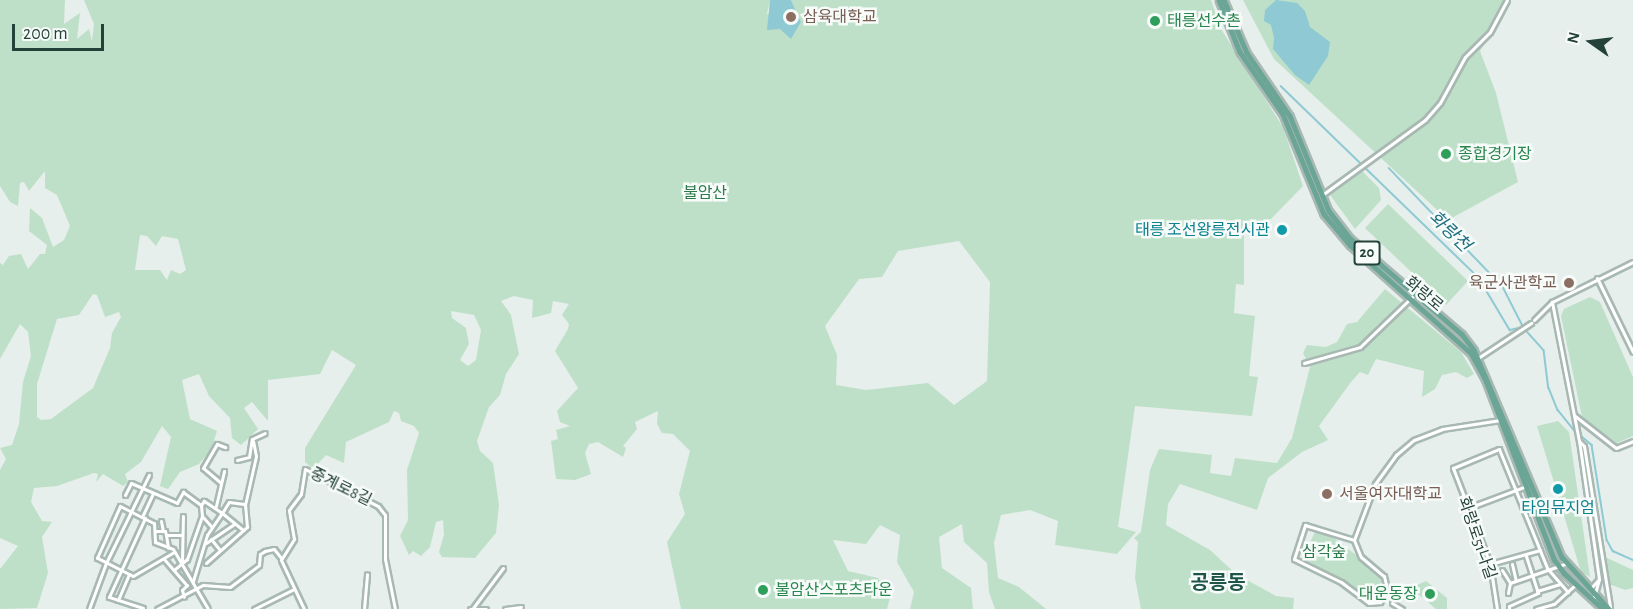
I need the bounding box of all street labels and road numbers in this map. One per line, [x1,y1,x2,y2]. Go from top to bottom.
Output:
road number: 20 [1354,241,1380,265]
street label: 화랑로 [1401,272,1447,316]
street label: 중계로8길 [307,464,375,510]
street label: 화랑로51나길 [1454,494,1500,582]

